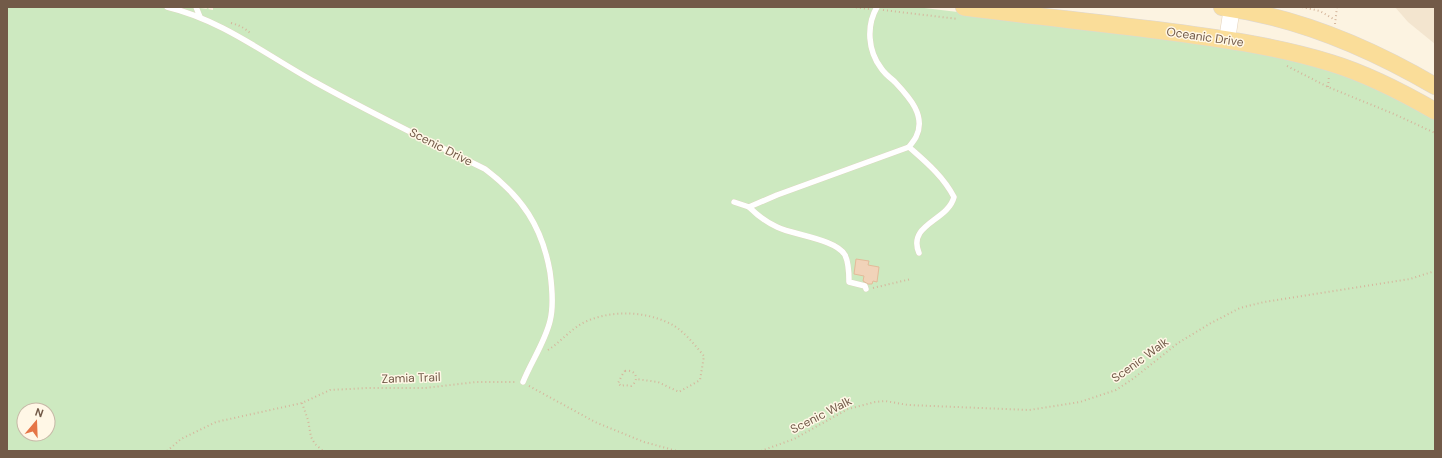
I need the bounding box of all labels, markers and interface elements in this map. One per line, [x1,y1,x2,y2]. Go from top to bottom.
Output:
street label: Oceanic Drive [1165,24,1245,50]
street label: Scenic Drive [407,124,475,170]
street label: Scenic Walk [1108,334,1172,386]
street label: Zamia Trail [381,369,441,387]
street label: Scenic Walk [788,393,854,437]
north arrow [16,402,56,442]
text: N [33,405,45,420]

